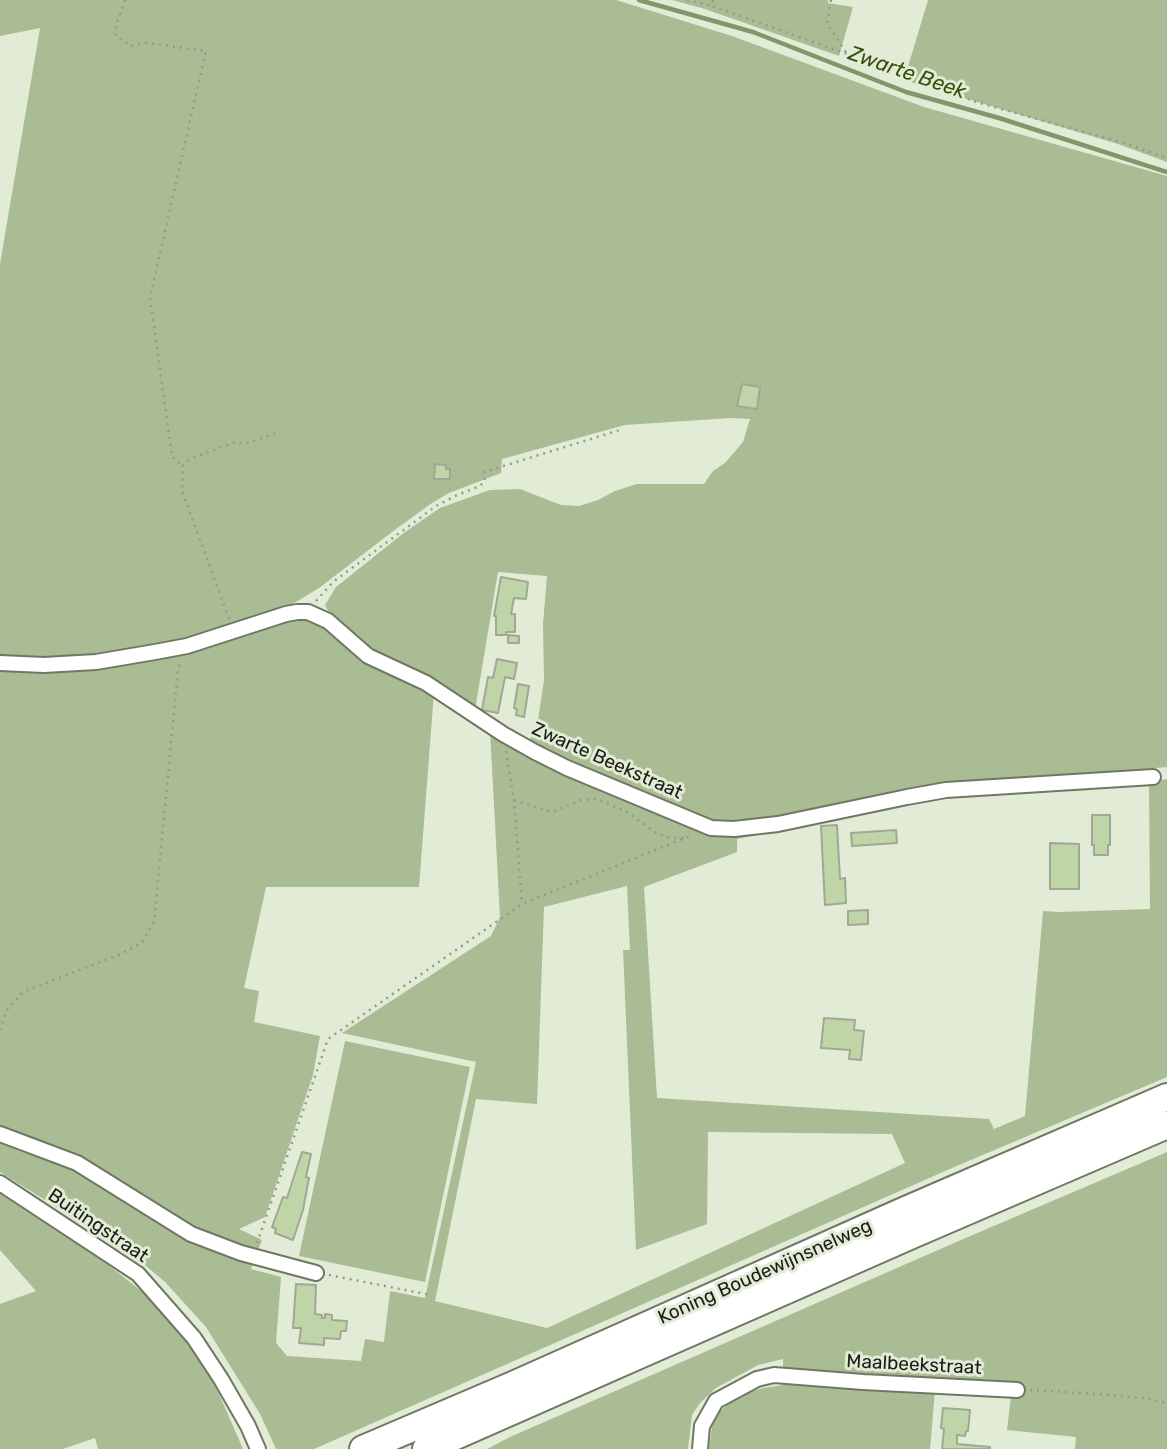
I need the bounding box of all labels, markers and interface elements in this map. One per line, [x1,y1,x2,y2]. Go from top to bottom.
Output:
water label: Zwarte Beek [845,41,969,105]
street label: Zwarte Beekstraat [528,718,686,804]
street label: Buitingstraat [44,1184,152,1268]
street label: Koning Boudewijnsnelweg [655,1214,875,1330]
street label: Maalbeekstraat [846,1350,982,1380]

